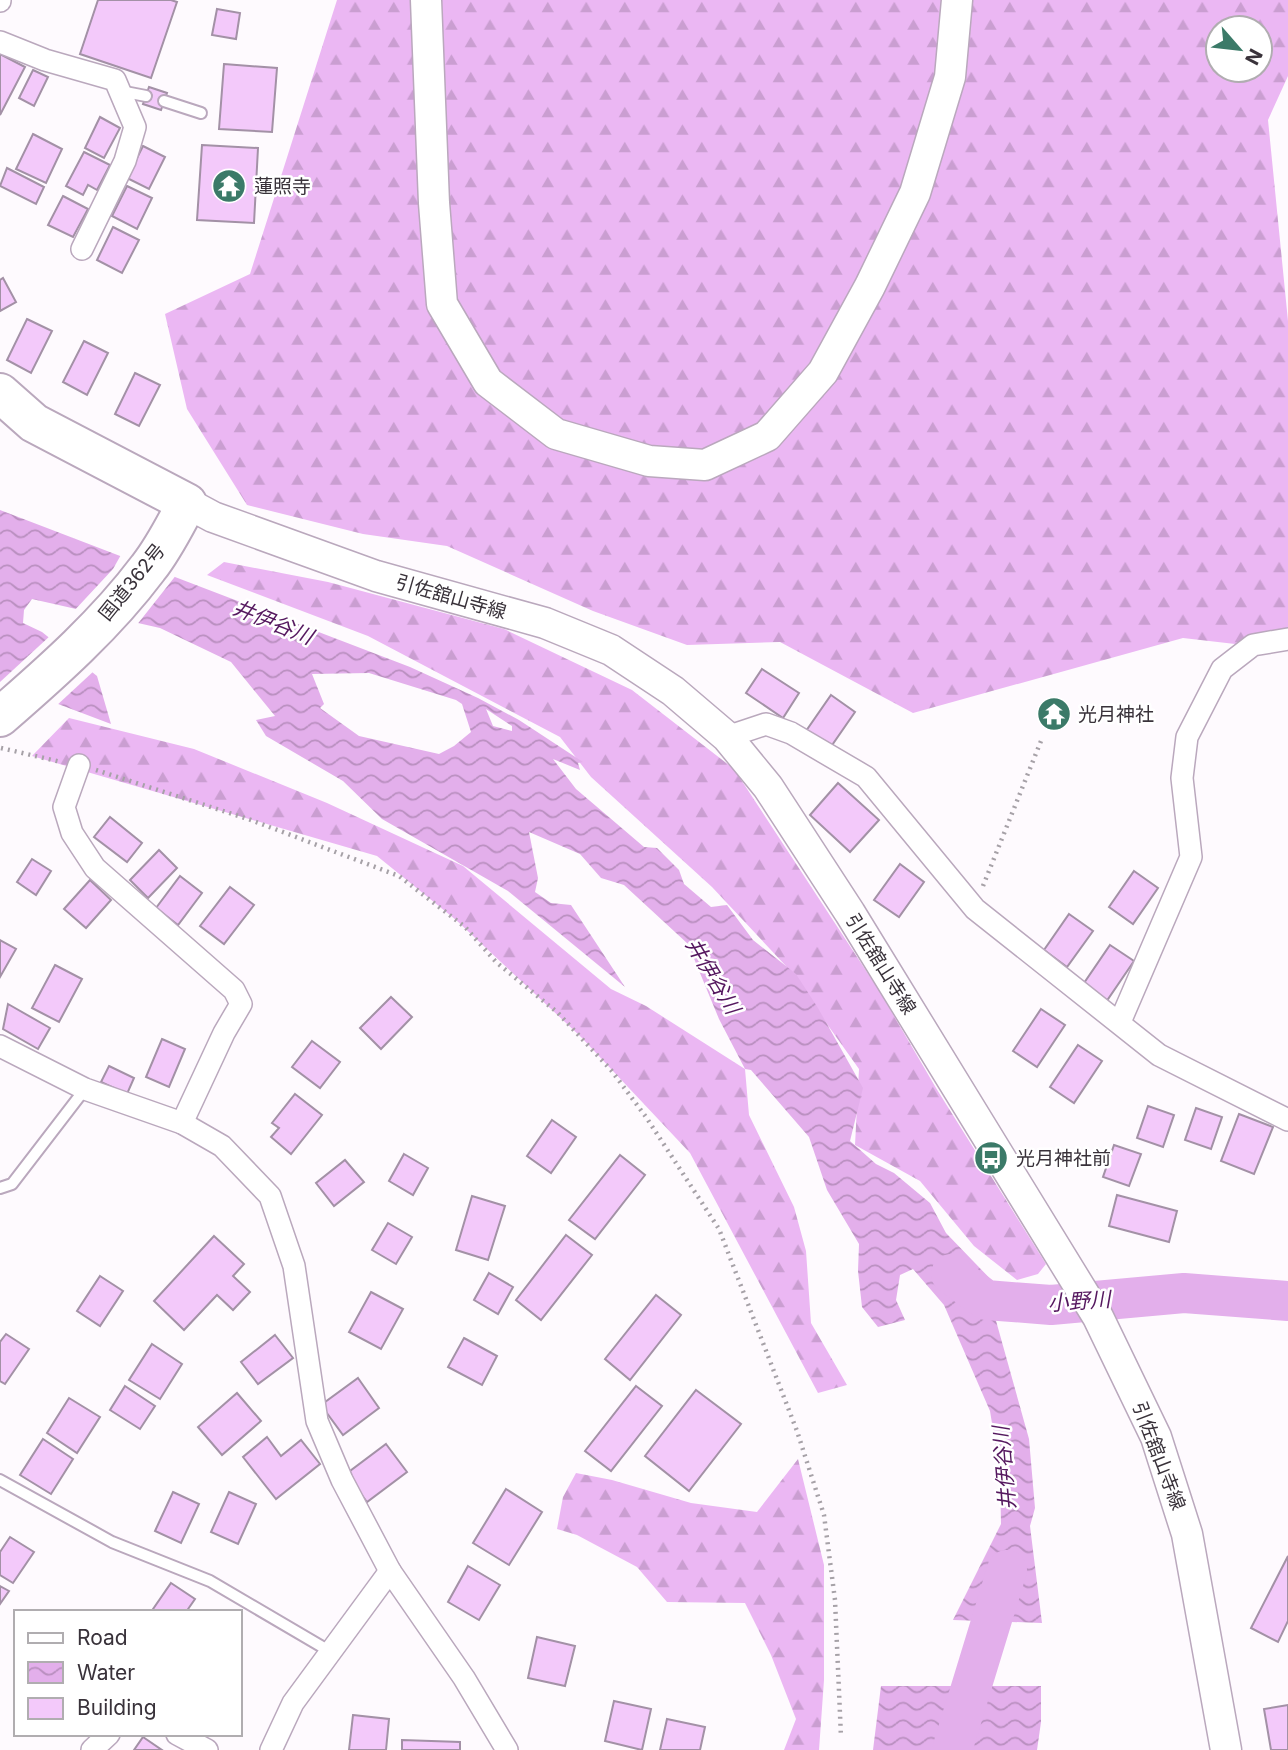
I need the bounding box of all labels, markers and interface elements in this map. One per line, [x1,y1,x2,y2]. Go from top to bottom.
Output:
north arrow [1204,14,1274,84]
text: N [1240,45,1267,69]
temple icon: 蓮照寺 [210,167,248,205]
place label: 蓮照寺 [254,175,311,198]
street label: 国道362号 [94,539,170,625]
street label: 引佐舘山寺線 [393,570,509,624]
water label: 井伊谷川 [229,595,318,650]
temple icon: 光月神社 [1035,695,1073,733]
place label: 光月神社 [1078,703,1154,726]
street label: 引佐舘山寺線 [841,910,921,1018]
water label: 井伊谷川 [681,934,746,1020]
bus stop icon: 光月神社前 [972,1139,1010,1177]
place label: 光月神社前 [1016,1147,1111,1170]
water label: 小野川 [1047,1286,1113,1316]
street label: 引佐舘山寺線 [1128,1399,1190,1513]
water label: 井伊谷川 [988,1423,1020,1511]
legend [14,1610,242,1736]
text: Road [77,1625,128,1650]
text: Water [77,1660,135,1685]
text: Building [77,1695,157,1720]

